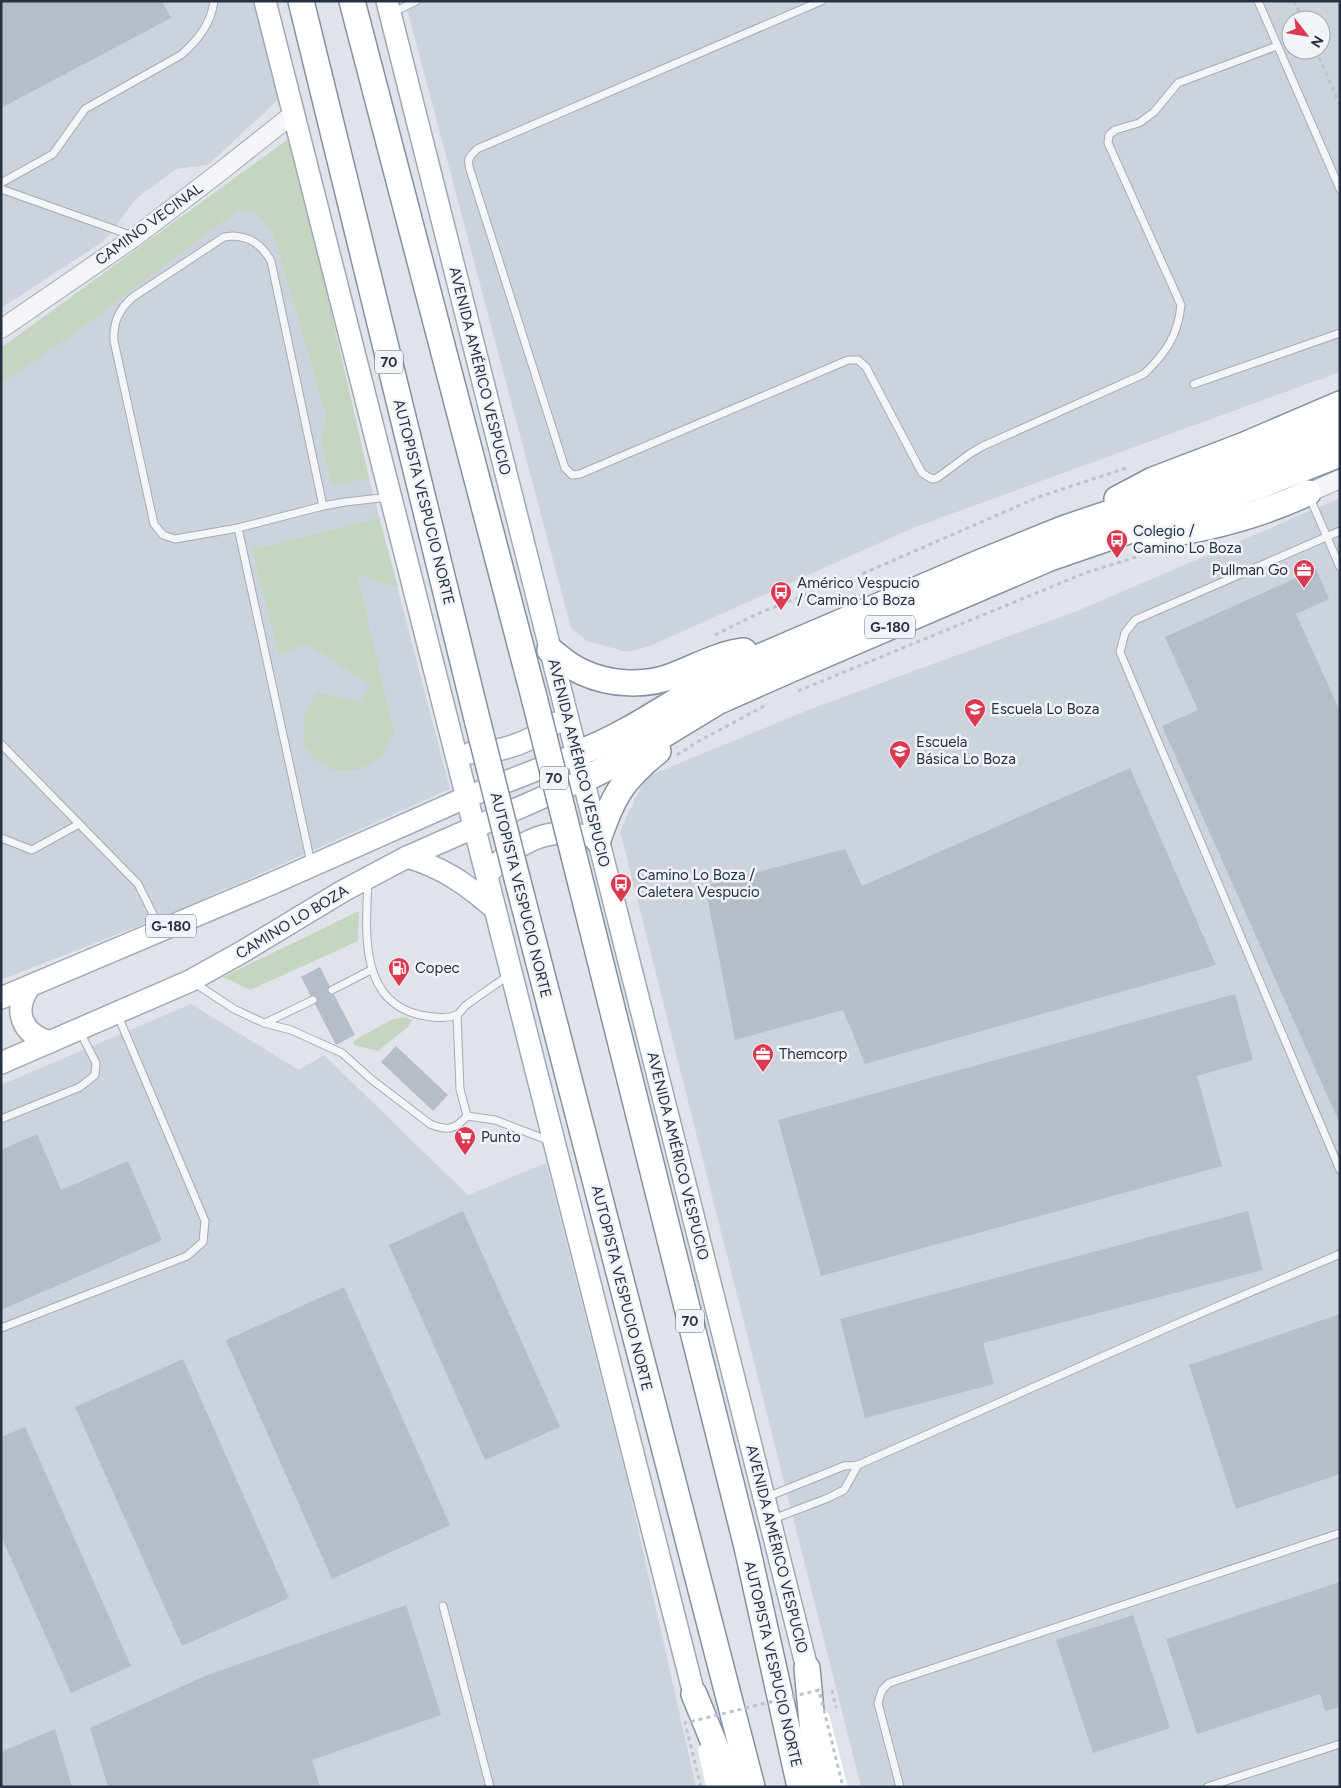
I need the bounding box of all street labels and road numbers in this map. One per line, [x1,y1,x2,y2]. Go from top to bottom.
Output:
street label: CAMINO VECINAL [92,179,206,269]
street label: AVENIDA AMÉRICO VESPUCIO [445,265,515,477]
road number: 70 [375,351,403,374]
street label: AUTOPISTA VESPUCIO NORTE [390,397,458,607]
road number: G-180 [865,616,915,638]
street label: AVENIDA AMÉRICO VESPUCIO [544,657,614,869]
road number: 70 [540,766,568,790]
street label: AUTOPISTA VESPUCIO NORTE [487,790,555,1000]
street label: CAMINO LO BOZA [232,881,352,963]
road number: G-180 [146,914,196,938]
street label: AVENIDA AMÉRICO VESPUCIO [643,1050,713,1262]
street label: AUTOPISTA VESPUCIO NORTE [588,1183,656,1393]
road number: 70 [676,1310,704,1332]
street label: AVENIDA AMÉRICO VESPUCIO [742,1443,812,1655]
street label: AUTOPISTA VESPUCIO NORTE [740,1559,806,1769]

